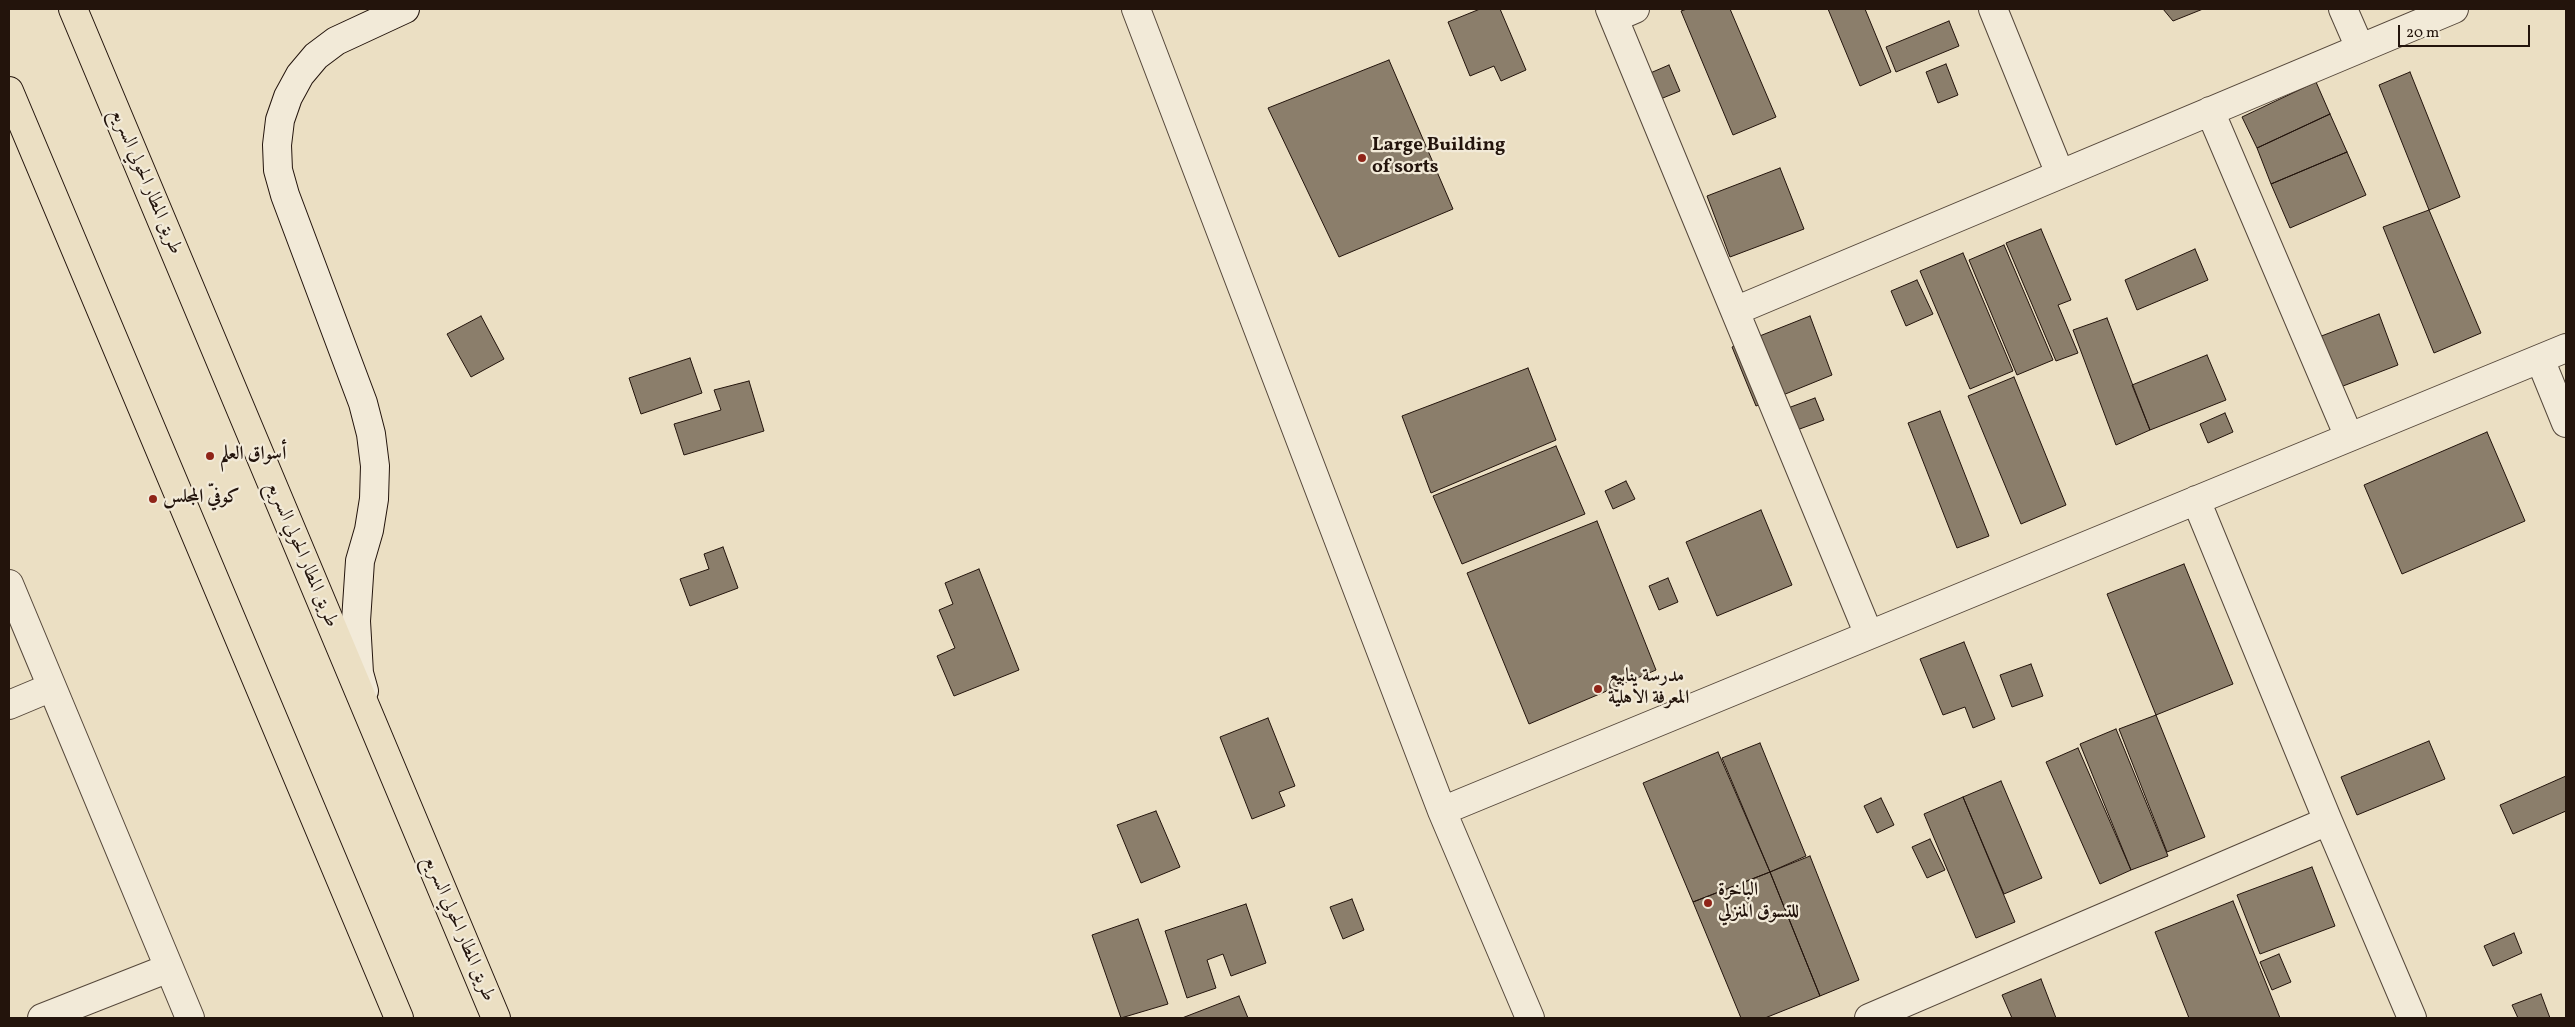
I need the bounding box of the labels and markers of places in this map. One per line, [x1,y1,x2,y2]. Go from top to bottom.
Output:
place label: Large Building of sorts [1372,136,1505,180]
marker: Large Building of sorts [1356,152,1368,164]
place label: أسواق العلم [220,445,286,467]
marker: أسواق العلم [204,450,216,462]
place label: كوفيّ المجلس [163,488,240,510]
marker: كوفيّ المجلس [147,493,159,505]
place label: مدرسة ينابيع المعرفة الاهلية [1608,667,1689,711]
marker: مدرسة ينابيع المعرفة الاهلية [1592,683,1604,695]
place label: الباخرة للتسوق المنزلي [1718,881,1799,925]
marker: الباخرة للتسوق المنزلي [1702,897,1714,909]

